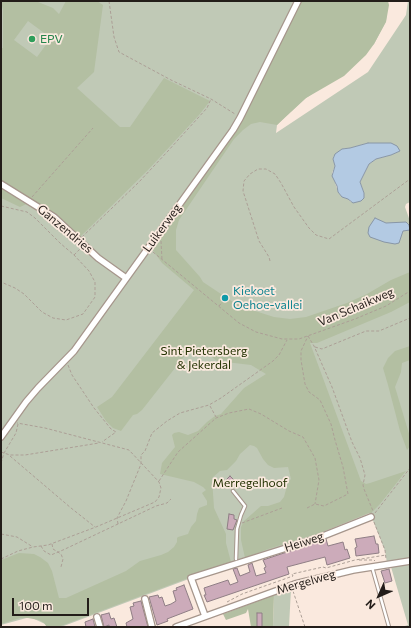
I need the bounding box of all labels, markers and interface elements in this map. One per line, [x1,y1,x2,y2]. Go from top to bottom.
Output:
place label: EPV [40,32,63,46]
marker: EPV [27,34,37,44]
street label: Luikerweg [140,201,184,255]
street label: Ganzendries [34,202,96,256]
place label: Kiekoet Oehoe-vallei [233,284,302,312]
street label: Van Schaikweg [316,285,396,329]
marker: Kiekoet Oehoe-vallei [220,293,230,303]
park label: Sint Pietersberg & Jekerdal [160,344,248,372]
park label: Merregelhoof [212,476,288,490]
street label: Heiweg [282,529,326,555]
street label: Mergelweg [275,567,337,597]
north arrow [359,576,399,616]
scale bar [14,590,91,616]
text: N [363,597,378,612]
text: 100 m [19,598,53,612]

